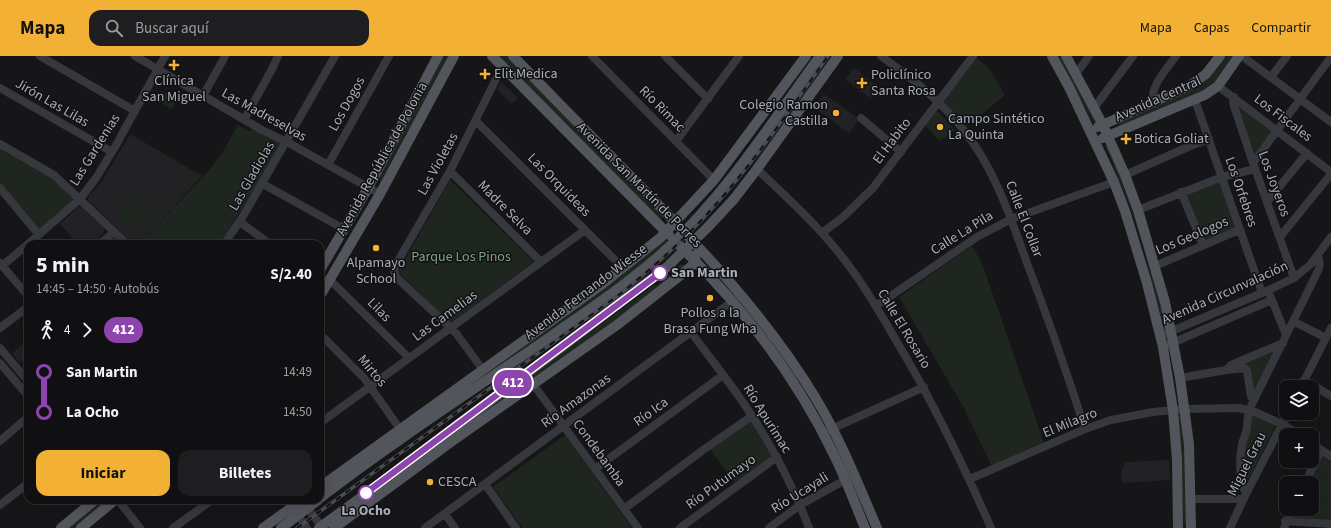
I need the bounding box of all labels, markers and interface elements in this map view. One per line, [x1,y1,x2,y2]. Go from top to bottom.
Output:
search box [89,10,369,46]
text: Mapa [20,15,65,42]
icon: search [103,17,125,39]
text: Buscar aquí [135,18,209,39]
text: Mapa [1140,18,1172,38]
text: Capas [1194,18,1229,38]
text: Compartir [1251,18,1311,38]
marker: Clínica San Miguel [168,59,180,71]
place label: Elit Medica [494,64,558,84]
place label: Policlínico Santa Rosa [871,65,936,101]
marker: Elit Medica [479,68,491,80]
place label: Clínica San Miguel [142,71,206,107]
street label: Avenida Central [1112,71,1205,127]
street label: Los Dogos [324,73,370,135]
street label: Jirón Las Lilas [11,74,93,132]
marker: Policlínico Santa Rosa [856,77,868,89]
street label: Avenida República de Polonia [331,79,433,239]
street label: Río Rimac [634,81,690,137]
street label: Las Madreselvas [218,83,310,147]
street label: Los Fiscales [1250,89,1317,147]
place label: Colegio Ramon Castilla [739,95,828,131]
marker: Colegio Ramon Castilla [831,108,841,118]
place label: Campo Sintético La Quinta [948,109,1045,145]
street label: Las Gardenias [65,110,125,190]
street label: El Habito [868,114,916,168]
street label: Avenida San Martín de Porres [572,118,706,252]
marker: Campo Sintético La Quinta [935,122,945,132]
street label: Las Violetas [413,129,463,199]
place label: Botica Goliat [1134,129,1209,149]
marker: Botica Goliat [1121,134,1131,144]
street label: Las Gladiolas [224,138,280,214]
street label: Los Joyeros [1253,148,1295,220]
street label: Las Orquideas [523,149,595,221]
street label: Los Orfebres [1220,154,1262,230]
street label: Madre Selva [473,176,537,240]
street label: Calle El Collar [1000,178,1048,260]
street label: Calle La Pila [927,206,997,260]
street label: Los Geologos [1152,212,1232,260]
street label: Avenida Fernando Wiesse [521,239,651,345]
marker: Alpamayo School [371,243,381,253]
park label: Parque Los Pinos [411,247,511,267]
text: 5 min [36,249,90,281]
place label: Alpamayo School [347,253,405,289]
street label: Avenida Circunvalación [1159,256,1291,330]
place label: San Martin [671,263,738,283]
text: S/2.40 [270,264,312,285]
marker: San Martin [652,265,668,281]
text: 14:45 – 14:50 · Autobús [36,280,159,298]
street label: Las Camelias [408,285,482,346]
street label: Calle El Rosario [872,285,936,373]
street label: Lilas [362,293,396,327]
marker: Pollos a la Brasa Fung Wha [705,293,715,303]
place label: Pollos a la Brasa Fung Wha [663,303,757,339]
icon: walk [36,319,58,341]
icon: forward [76,319,98,341]
text: 412 [112,320,135,340]
text: 4 [64,321,70,339]
street label: Mirtos [353,351,391,391]
text: San Martin [66,362,138,383]
text: 14:49 [283,363,312,381]
street label: Río Amazonas [537,369,615,433]
line badge: 412 [490,370,536,396]
text: 412 [502,373,524,393]
map controls [1279,380,1319,516]
button: layers [1279,380,1319,420]
street label: Río Apurimac [738,381,797,458]
street label: Río Ica [629,393,673,431]
text: La Ocho [66,402,119,423]
text: 14:50 [283,403,312,421]
street label: El Milagro [1040,403,1100,443]
street label: Condebamba [568,415,630,491]
button: + [1279,428,1319,468]
street label: Miguel Grau [1222,429,1272,499]
button: Iniciar [36,450,170,496]
button: Billetes [178,450,312,496]
street label: Río Putumayo [682,450,760,514]
street label: Río Ucayali [767,467,833,519]
place label: CESCA [438,472,477,492]
button: − [1279,476,1319,516]
marker: CESCA [425,477,435,487]
marker: La Ocho [358,485,374,501]
place label: La Ocho [341,501,391,521]

